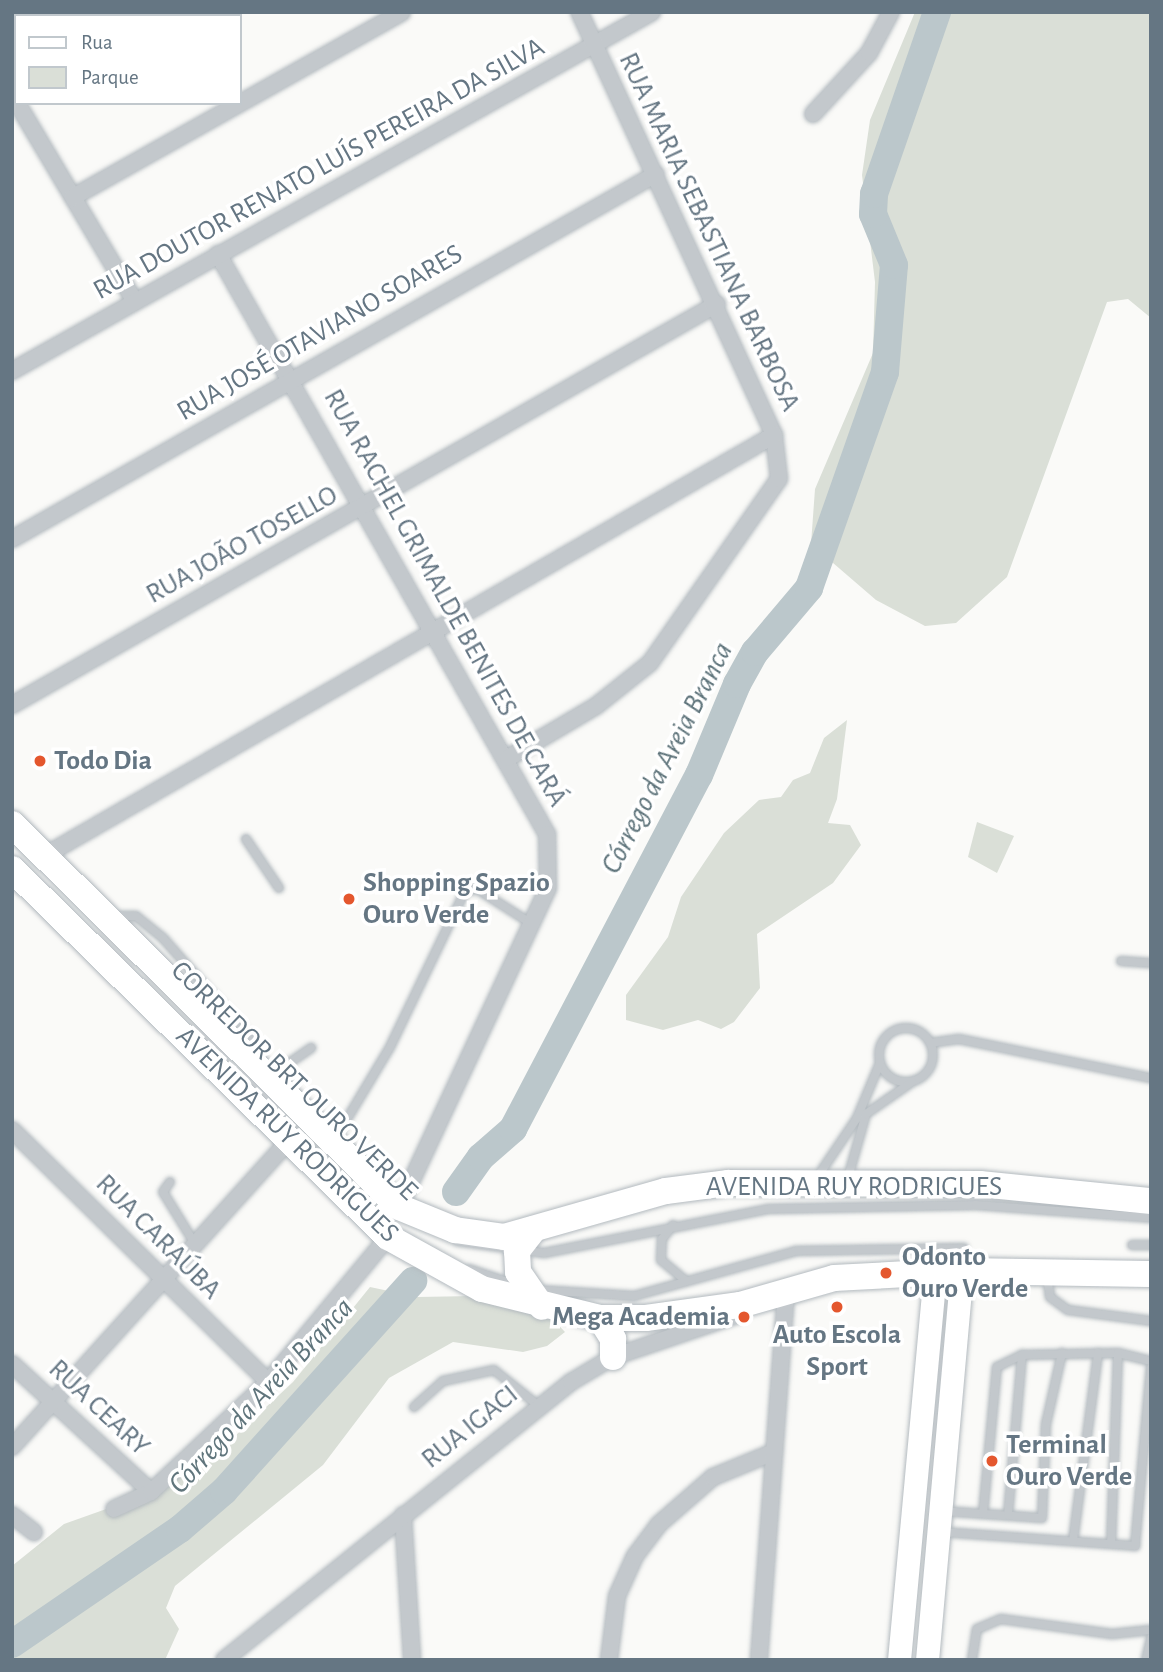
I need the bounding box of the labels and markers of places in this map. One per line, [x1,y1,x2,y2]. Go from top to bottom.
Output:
place label: Todo Dia [54,744,152,778]
marker: Todo Dia [32,753,48,769]
place label: Shopping Spazio Ouro Verde [363,866,550,932]
marker: Shopping Spazio Ouro Verde [341,891,357,907]
place label: Odonto Ouro Verde [902,1240,1028,1306]
marker: Odonto Ouro Verde [876,1263,896,1283]
marker: Auto Escola Sport [829,1299,845,1315]
place label: Mega Academia [552,1300,730,1334]
marker: Mega Academia [736,1309,752,1325]
place label: Auto Escola Sport [773,1318,901,1384]
place label: Terminal Ouro Verde [1006,1428,1132,1494]
marker: Terminal Ouro Verde [984,1453,1000,1469]

